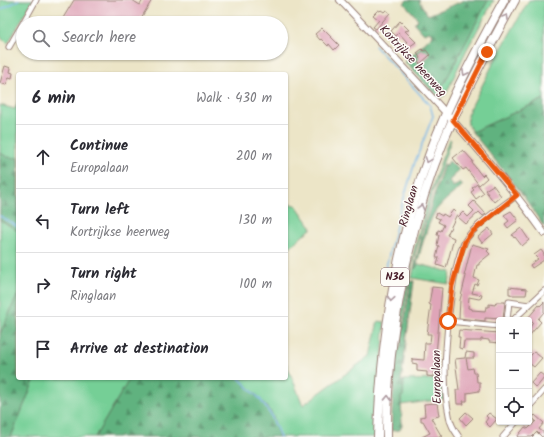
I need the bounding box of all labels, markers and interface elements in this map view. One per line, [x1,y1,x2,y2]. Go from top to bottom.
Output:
one-way arrow [501,14,509,21]
search box [16,16,288,60]
street label: Kortrijkse heerweg [375,21,452,101]
text: Search here [62,26,136,50]
icon: search [30,27,52,49]
route end [478,43,496,61]
one-way arrow [463,69,470,76]
text: 6 min [32,85,76,112]
text: Walk · 430 m [196,88,272,109]
text: Continue [70,134,128,158]
icon: ahead [32,146,54,168]
text: 200 m [236,146,272,167]
one-way arrow [425,156,433,163]
text: Europalaan [70,158,129,179]
street label: Ringlaan [394,183,424,229]
text: Turn left [70,198,130,222]
one-way arrow [417,203,425,210]
icon: left [32,210,54,232]
text: 130 m [238,210,272,231]
text: Kortrijkse heerweg [70,222,170,243]
text: Turn right [70,262,137,286]
road number: N36 [381,268,409,286]
icon: right [32,274,54,296]
text: 100 m [239,274,272,295]
text: Ringlaan [70,286,116,307]
one-way arrow [387,296,396,302]
route start [439,312,457,330]
map controls [496,317,532,425]
button: + [496,317,532,353]
text: Arrive at destination [70,337,209,361]
icon: arrive [32,338,54,360]
street label: Europalaan [427,350,447,404]
button: − [496,353,532,389]
button: locate [496,389,532,425]
one-way arrow [383,395,392,401]

